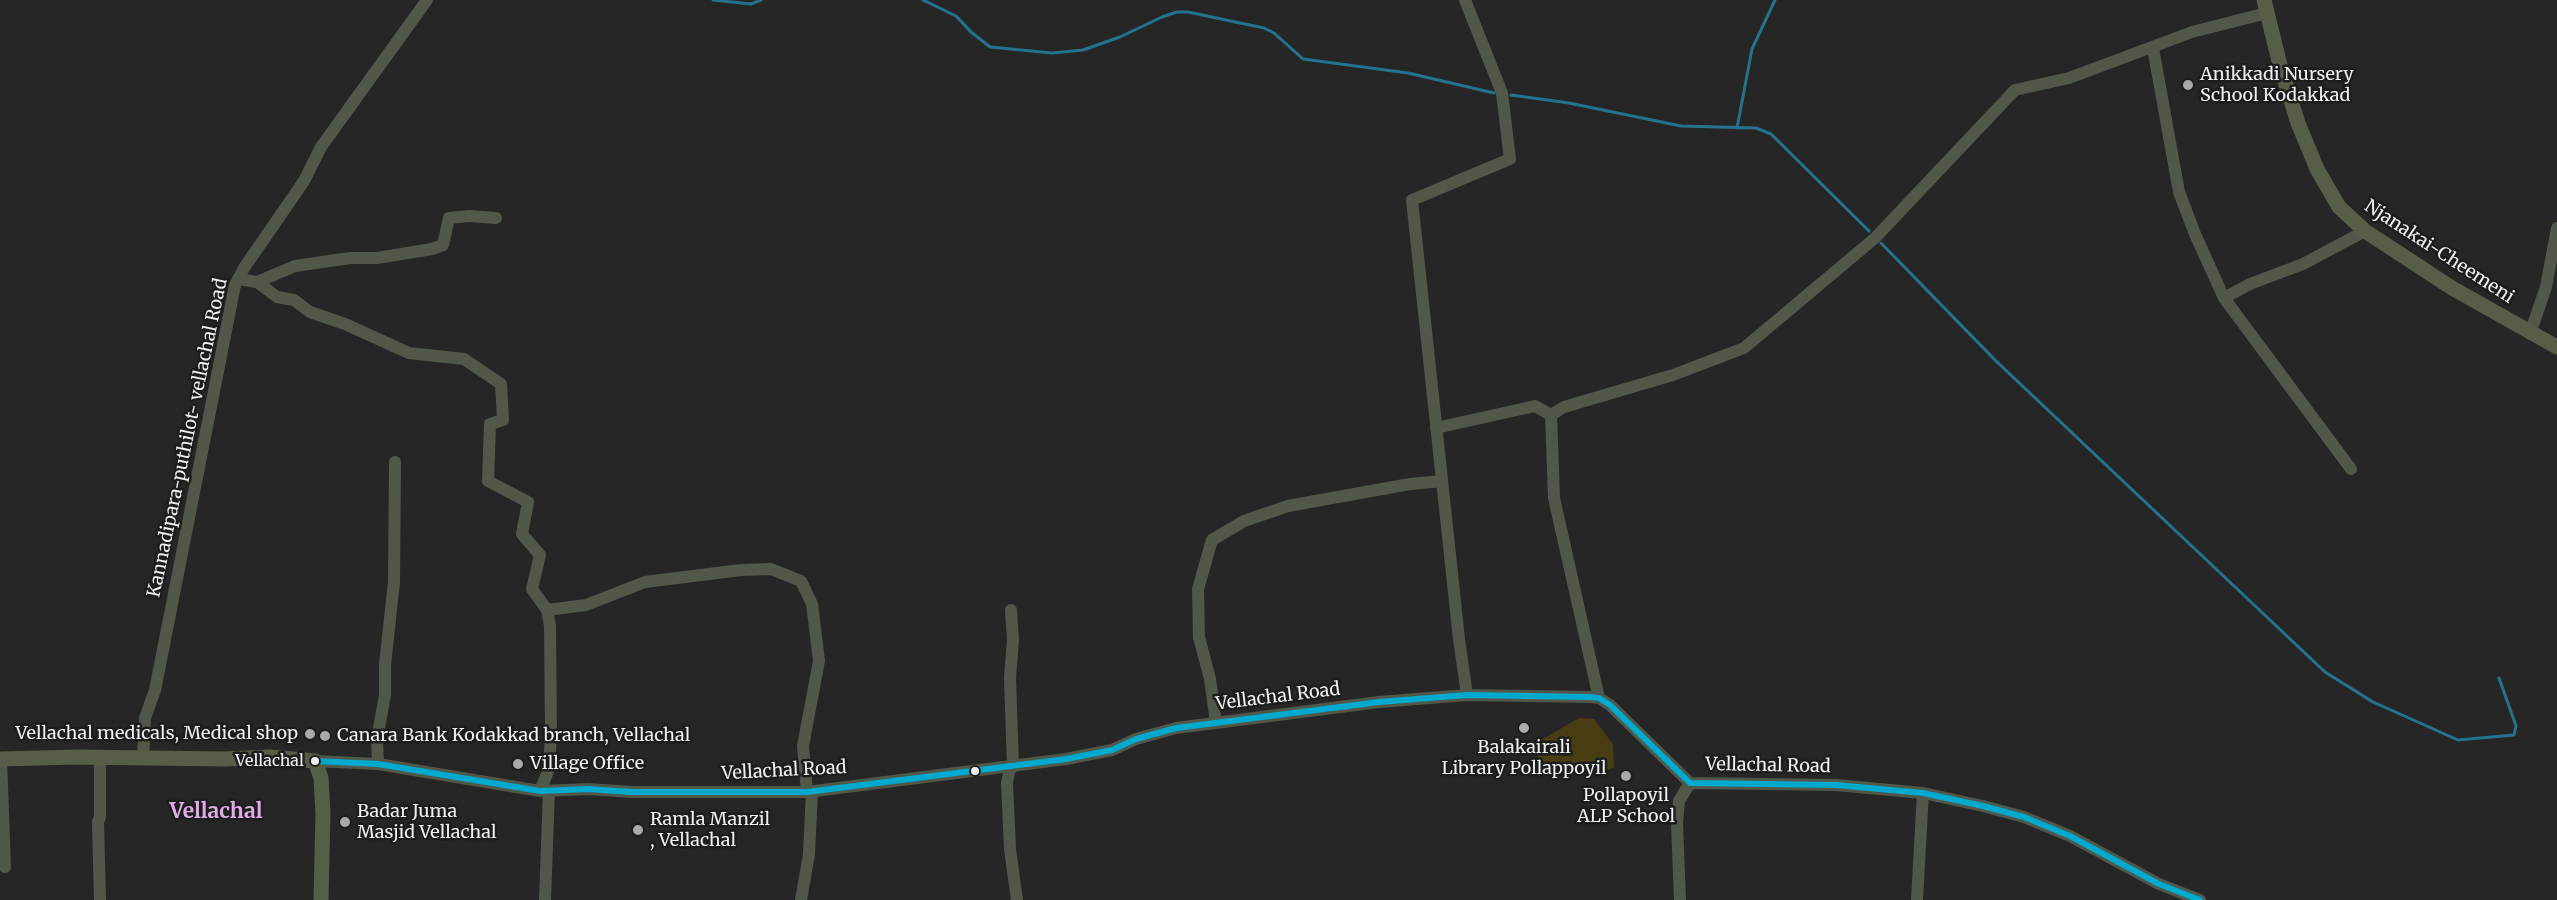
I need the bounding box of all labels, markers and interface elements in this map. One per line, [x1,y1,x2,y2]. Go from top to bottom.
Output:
place label: Anikkadi Nursery School Kodakkad [2200,64,2354,106]
marker: Anikkadi Nursery School Kodakkad [2181,78,2195,92]
street label: Njanakai-Cheemeni [2360,196,2518,308]
street label: Kannadipara-puthilot- vellachal Road [144,276,232,600]
street label: Vellachal Road [1215,679,1341,715]
marker: Balakairali Library Pollappoyil [1517,721,1531,735]
place label: Vellachal medicals, Medical shop [16,723,298,745]
place label: Canara Bank Kodakkad branch, Vellachal [337,725,690,747]
marker: Vellachal medicals, Medical shop [303,727,317,741]
marker: Canara Bank Kodakkad branch, Vellachal [318,729,332,743]
place label: Balakairali Library Pollappoyil [1441,737,1607,780]
place label: Vellachal [235,751,304,771]
place label: Village Office [530,753,644,775]
street label: Vellachal Road [1705,754,1831,778]
marker: Vellachal [309,755,321,767]
marker: Village Office [511,757,525,771]
street label: Vellachal Road [721,757,847,785]
unlabelled marker [969,765,981,777]
marker: Pollapoyil ALP School [1619,769,1633,783]
place label: Pollapoyil ALP School [1577,785,1675,828]
district label: Vellachal [169,799,263,825]
place label: Badar Juma Masjid Vellachal [357,801,497,844]
place label: Ramla Manzil , Vellachal [650,809,770,852]
marker: Badar Juma Masjid Vellachal [338,815,352,829]
marker: Ramla Manzil , Vellachal [631,823,645,837]

